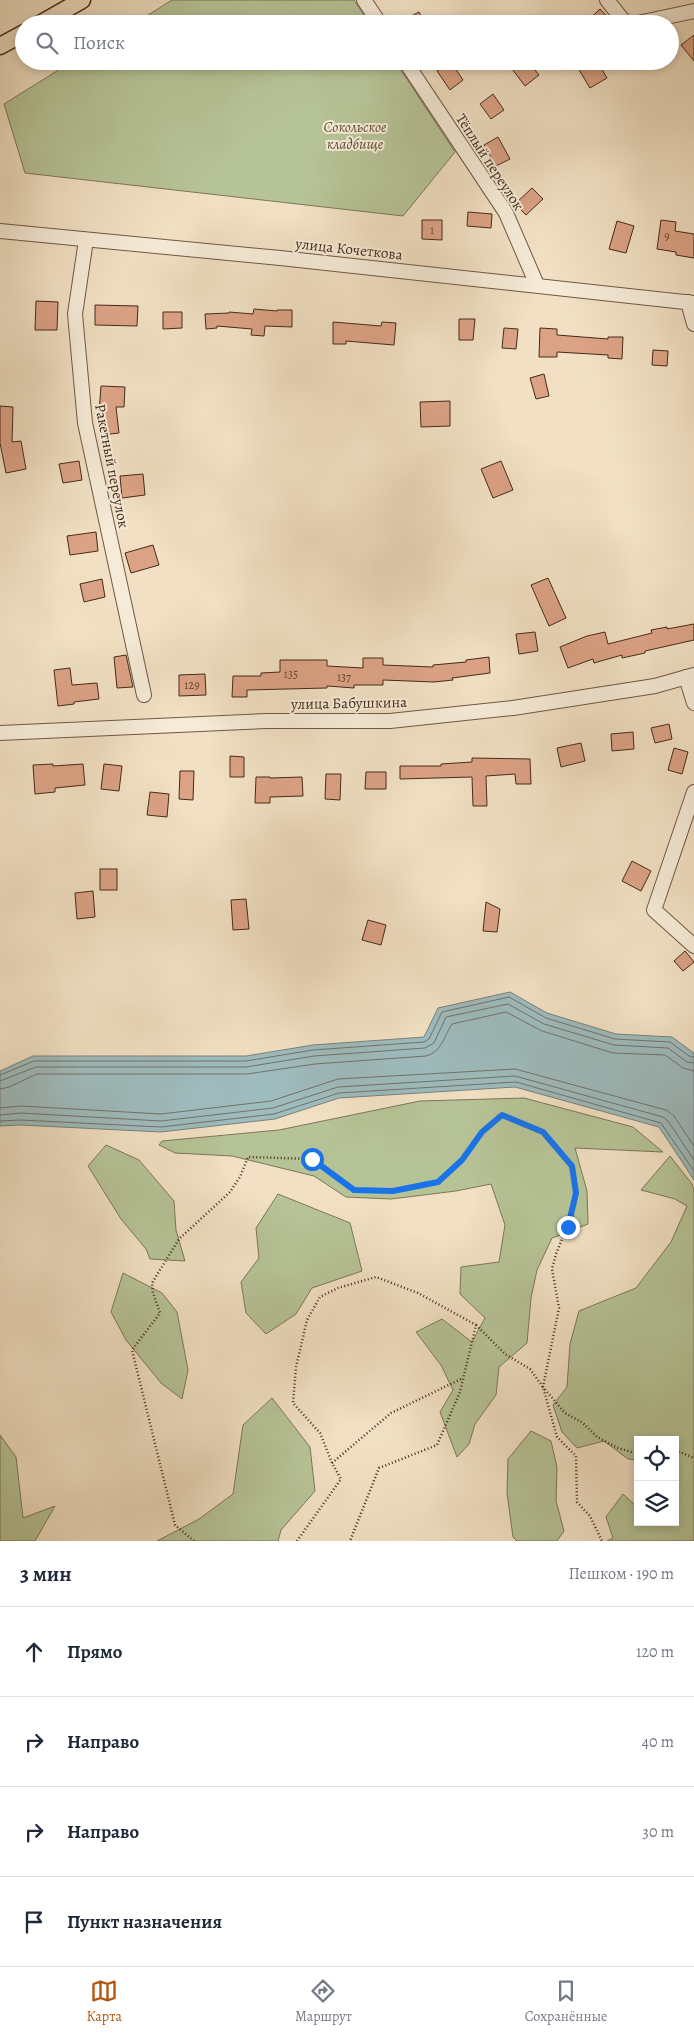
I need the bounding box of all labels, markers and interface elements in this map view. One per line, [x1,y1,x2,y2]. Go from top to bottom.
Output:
search box [15,15,679,70]
icon: search [33,29,61,57]
text: Поиск [73,30,125,56]
street label: Тёплый переулок [451,110,529,214]
park label: Сокольское кладбище [324,117,387,154]
house number: 1 [430,222,434,238]
house number: 9 [664,228,670,244]
street label: улица Кочеткова [293,233,404,265]
street label: Ракетный переулок [90,402,134,530]
house number: 135 [284,666,298,682]
house number: 137 [337,669,352,685]
house number: 129 [184,677,200,693]
street label: улица Бабушкина [290,692,407,714]
route start [301,1148,324,1171]
route end [557,1216,580,1239]
map controls [634,1436,679,1526]
button: locate [634,1436,679,1481]
button: layers [634,1481,679,1526]
text: 3 мин [20,1560,72,1588]
text: Пешком · 190 m [569,1563,674,1585]
icon: ahead [20,1638,48,1666]
text: Прямо [67,1639,122,1665]
text: 120 m [636,1641,674,1663]
icon: right [20,1728,48,1756]
text: Направо [67,1729,139,1755]
text: 40 m [642,1731,674,1753]
icon: right [20,1818,48,1846]
text: Направо [67,1819,139,1845]
text: 30 m [642,1821,674,1843]
icon: arrive [20,1908,48,1936]
text: Пункт назначения [67,1909,222,1935]
tab: Карта [87,1977,122,2026]
tab: Маршрут [295,1977,352,2026]
tab: Сохранённые [525,1977,607,2026]

